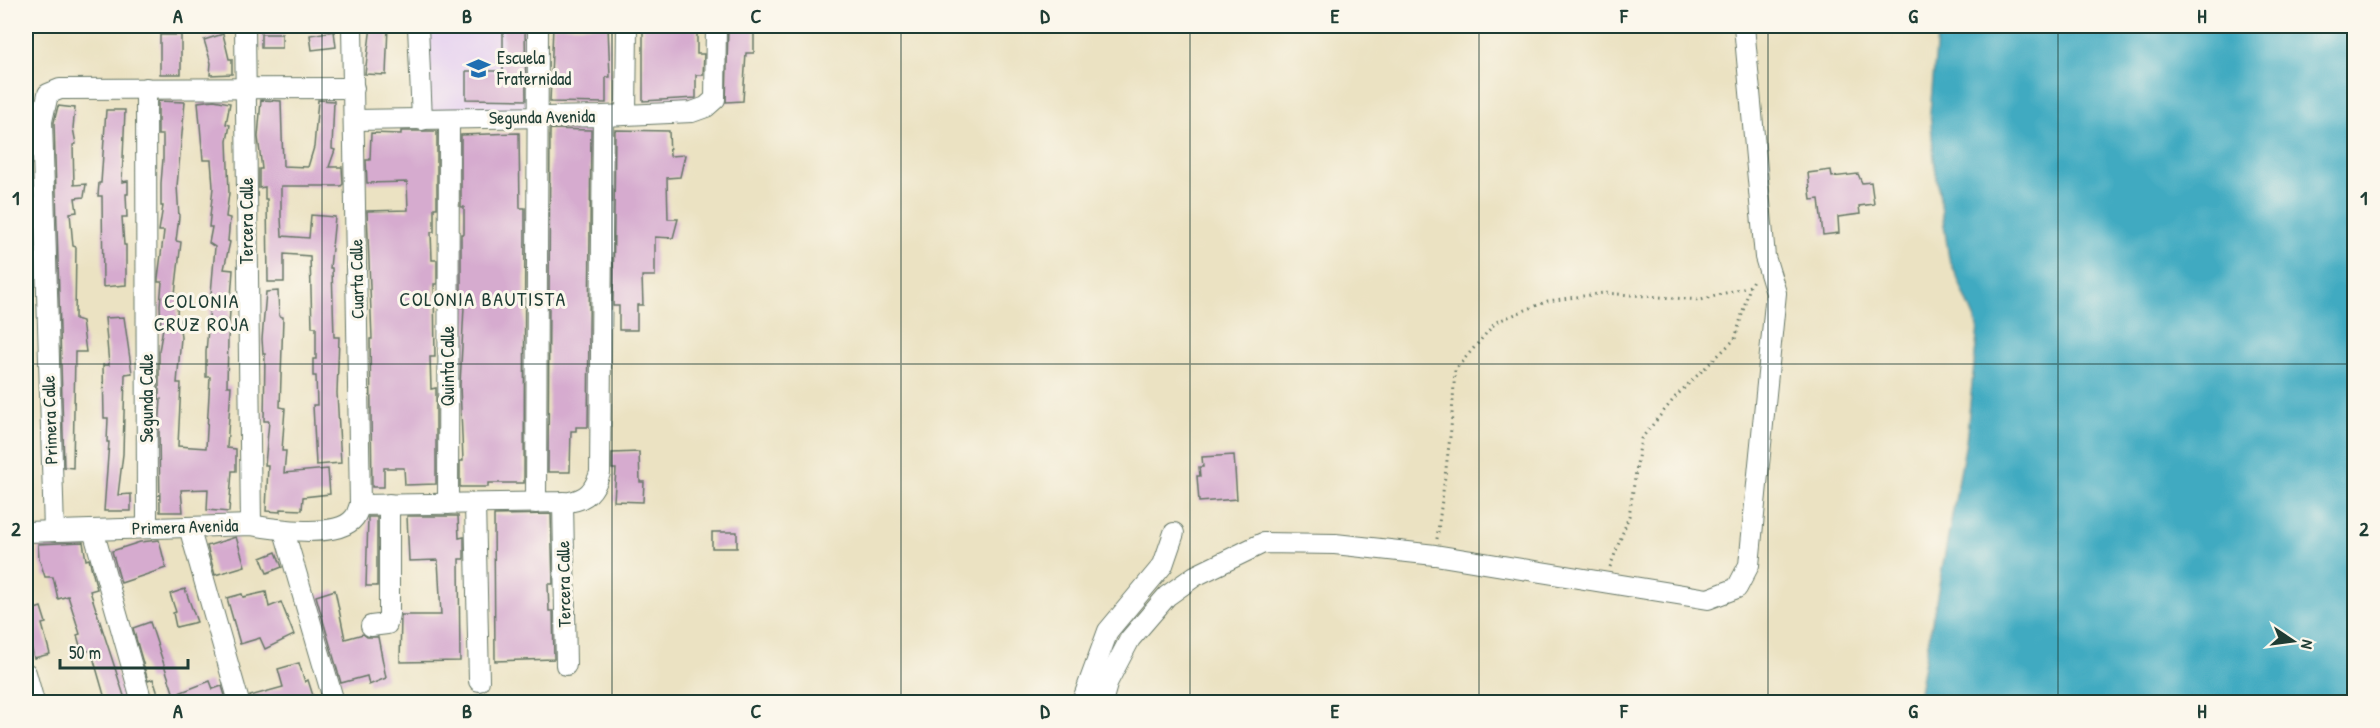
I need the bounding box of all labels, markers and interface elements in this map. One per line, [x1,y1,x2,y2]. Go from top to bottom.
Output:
text: A [173,2,183,29]
text: B [462,2,472,29]
text: C [751,2,762,29]
text: D [1040,2,1050,29]
text: E [1331,2,1340,29]
text: F [1619,2,1629,29]
text: G [1908,2,1918,29]
text: H [2197,2,2207,29]
place label: Escuela Fraternidad [496,45,571,91]
school or university icon: Escuela Fraternidad [466,55,492,81]
street label: Segunda Avenida [489,103,595,130]
street label: Tercera Calle [234,178,259,264]
text: 1 [12,184,20,211]
text: 1 [2360,184,2368,211]
street label: Cuarta Calle [343,239,370,319]
district label: COLONIA BAUTISTA [399,285,567,312]
district label: COLONIA CRUZ ROJA [154,287,250,337]
street label: Quinta Calle [435,326,460,406]
street label: Segunda Calle [134,354,159,442]
street label: Primera Calle [35,375,64,465]
street label: Primera Avenida [131,512,239,541]
text: 2 [11,515,21,542]
text: 2 [2359,515,2369,542]
street label: Tercera Calle [550,540,577,628]
north arrow [2263,611,2323,671]
scale bar [60,632,188,670]
text: N [2296,638,2319,651]
text: 50 m [69,640,101,665]
text: A [173,697,183,724]
text: B [462,697,472,724]
text: C [751,697,762,724]
text: D [1040,697,1050,724]
text: E [1331,697,1340,724]
text: F [1619,697,1629,724]
text: G [1908,697,1918,724]
text: H [2197,697,2207,724]

